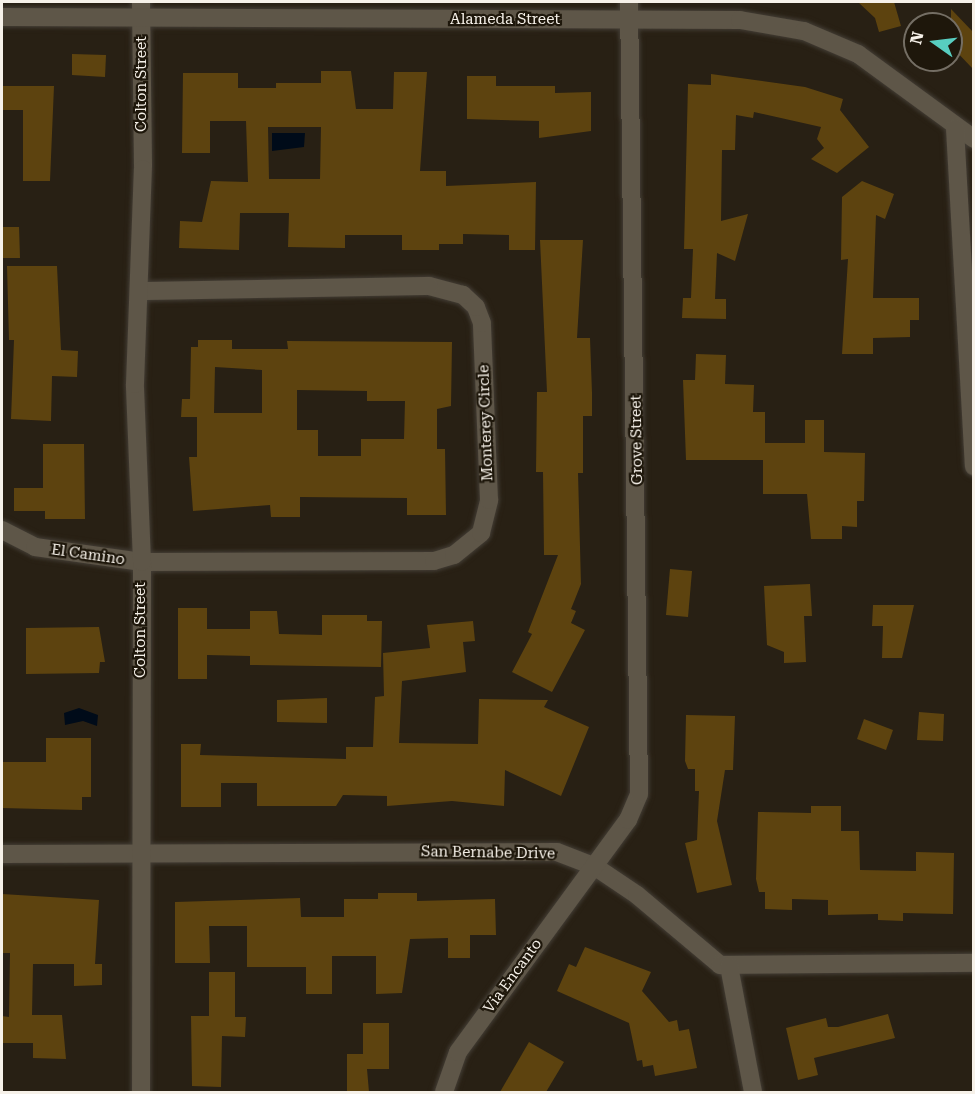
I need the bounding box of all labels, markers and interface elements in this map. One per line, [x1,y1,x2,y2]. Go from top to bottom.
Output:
street label: Alameda Street [450,11,560,29]
north arrow [903,12,963,72]
text: N [906,30,928,46]
street label: Colton Street [133,36,151,132]
street label: Monterey Circle [475,365,497,481]
street label: Grove Street [627,395,647,485]
street label: El Camino [50,541,126,569]
street label: Colton Street [132,582,150,678]
street label: San Bernabe Drive [421,843,555,863]
street label: Via Encanto [480,935,546,1017]

